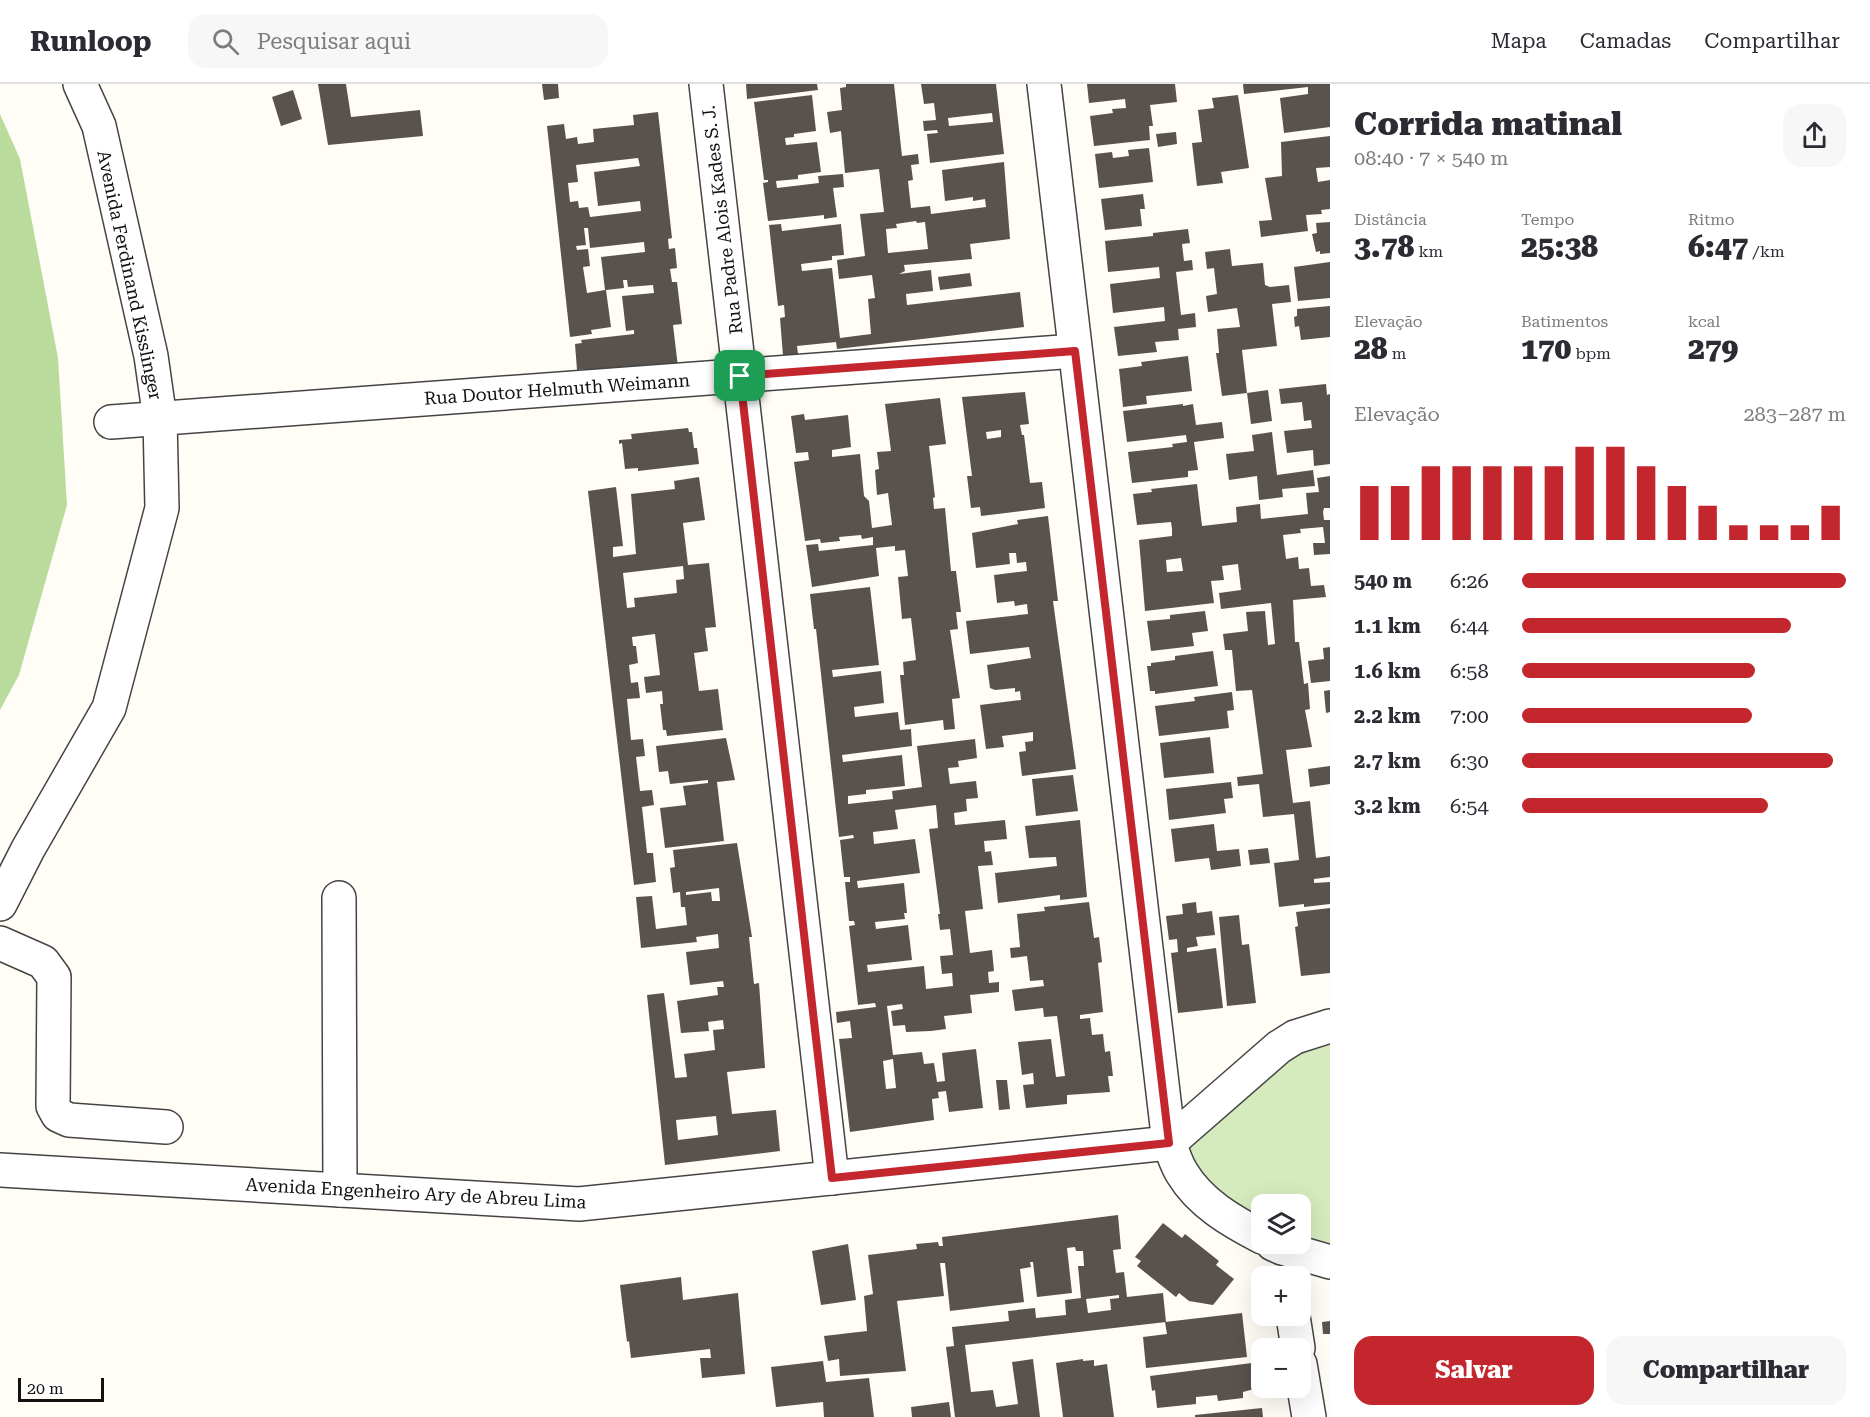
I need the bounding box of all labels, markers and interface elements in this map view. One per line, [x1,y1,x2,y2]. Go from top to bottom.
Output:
search box [188,14,608,68]
text: Runloop [30,25,152,58]
icon: search [209,25,242,58]
text: Pesquisar aqui [257,29,411,54]
text: Mapa [1491,29,1547,53]
text: Camadas [1580,29,1671,53]
text: Compartilhar [1704,29,1840,53]
street label: Rua Padre Alois Kades S. J. [698,104,746,336]
text: Corrida matinal [1354,104,1622,143]
button: share [1783,104,1846,167]
text: 08:40 · 7 × 540 m [1354,146,1509,170]
street label: Avenida Ferdinand Kisslinger [93,148,167,402]
text: Distância [1354,210,1427,229]
text: Tempo [1521,210,1574,229]
text: Ritmo [1688,210,1735,229]
text: 3.78 [1354,229,1414,264]
text: 25:38 [1521,229,1598,264]
text: 6:47 [1688,229,1748,264]
text: km [1414,242,1443,261]
text: /km [1748,242,1785,261]
text: Elevação [1354,312,1423,331]
text: Batimentos [1521,312,1608,331]
text: kcal [1688,312,1720,331]
text: 28 [1354,331,1388,366]
text: 170 [1521,331,1571,366]
text: 279 [1688,331,1738,366]
text: m [1388,344,1406,363]
text: bpm [1571,344,1611,363]
pin [714,350,765,401]
icon: arrive [723,359,756,392]
street label: Rua Doutor Helmuth Weimann [423,369,691,409]
text: Elevação [1354,402,1440,426]
text: 283–287 m [1743,402,1846,426]
text: 540 m [1354,569,1412,593]
text: 6:26 [1450,569,1489,593]
text: 1.1 km [1354,614,1421,638]
text: 6:44 [1450,614,1489,638]
text: 1.6 km [1354,659,1421,683]
text: 6:58 [1450,659,1489,683]
text: 2.2 km [1354,704,1421,728]
text: 7:00 [1450,704,1489,728]
text: 2.7 km [1354,749,1421,773]
text: 6:30 [1450,749,1489,773]
text: 3.2 km [1354,794,1421,818]
text: 6:54 [1450,794,1489,818]
street label: Avenida Engenheiro Ary de Abreu Lima [245,1174,587,1212]
map controls [1251,1194,1311,1398]
button: layers [1251,1194,1311,1254]
button: + [1251,1266,1311,1326]
button: Salvar [1354,1336,1594,1405]
button: Compartilhar [1606,1336,1846,1405]
button: − [1251,1338,1311,1398]
scale bar [18,1375,104,1402]
text: 20 m [27,1379,64,1398]

